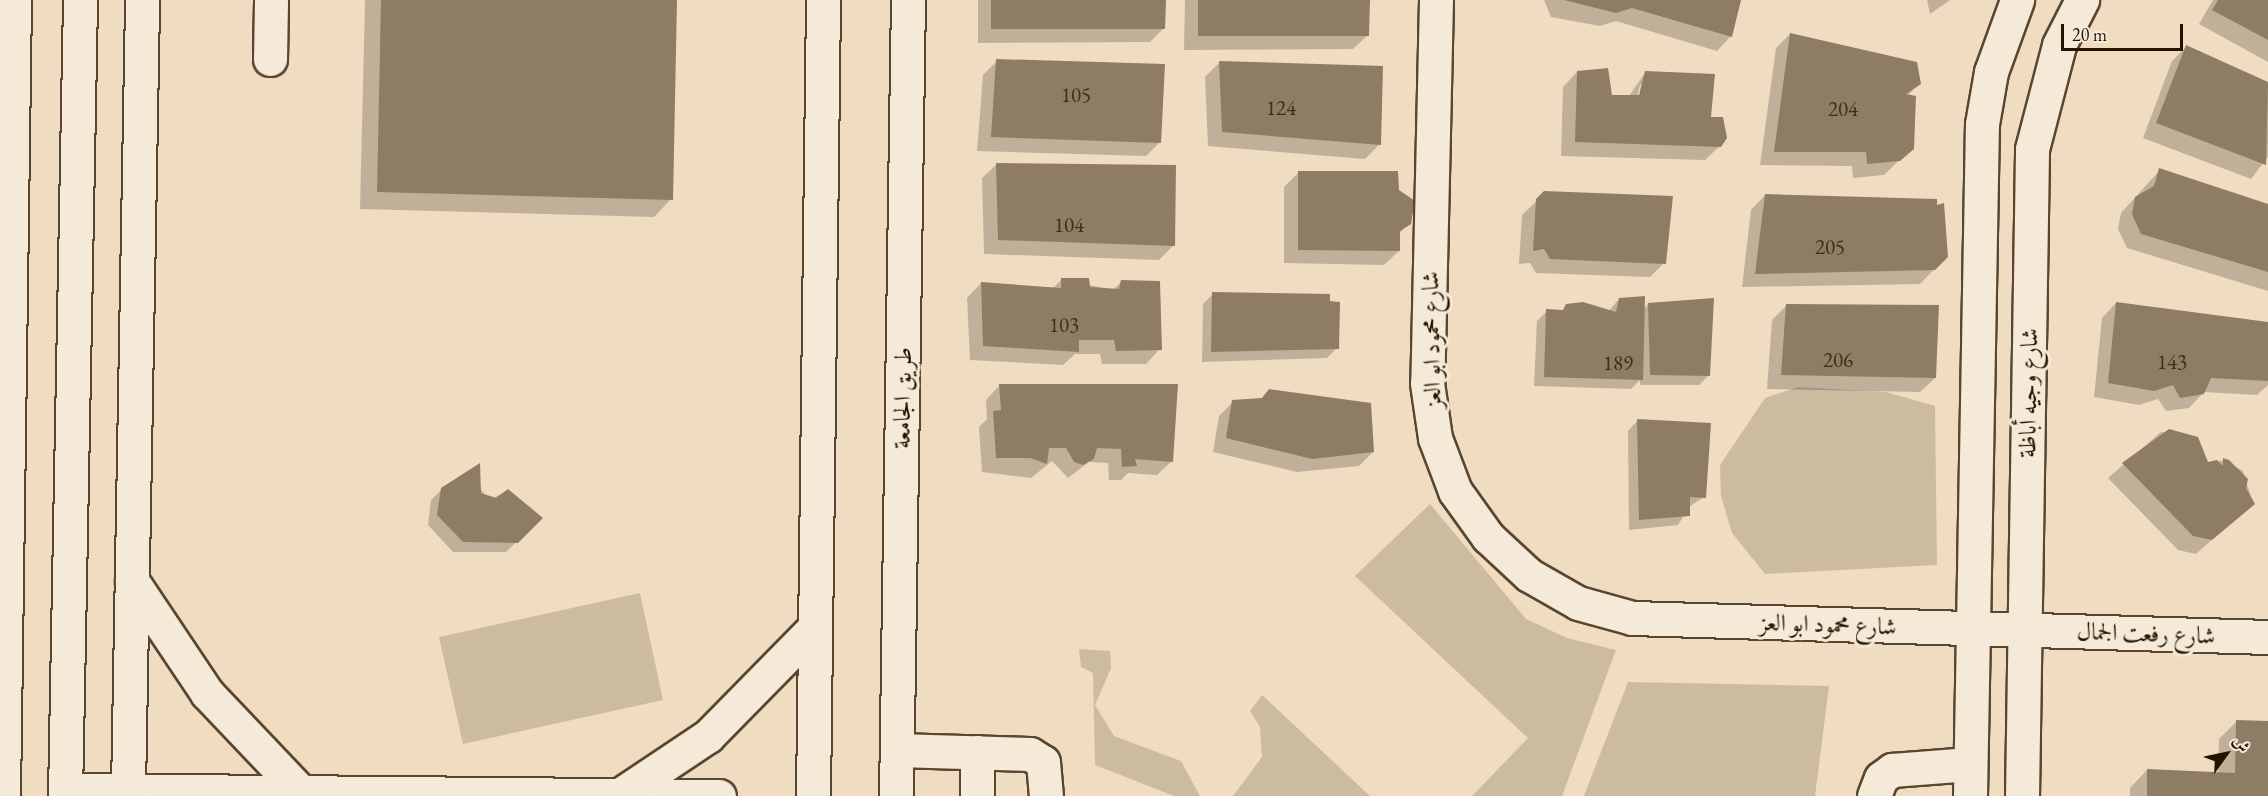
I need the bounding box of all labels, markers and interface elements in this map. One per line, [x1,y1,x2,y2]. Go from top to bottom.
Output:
scale bar [2064,12,2186,50]
text: 20 m [2072,23,2107,46]
house number: 105 [1061,82,1091,108]
house number: 124 [1266,95,1296,121]
house number: 204 [1828,96,1858,122]
house number: 104 [1054,212,1084,238]
house number: 205 [1815,234,1845,260]
street label: شارع محمود ابو العز [1415,271,1447,409]
house number: 103 [1049,312,1079,338]
street label: شارع وجيه أباظة [2012,328,2044,458]
street label: طريق الجامعة [887,347,917,449]
house number: 206 [1823,347,1853,373]
house number: 143 [2157,349,2187,375]
house number: 189 [1603,350,1633,376]
street label: شارع محمود ابو العز [1759,607,1897,641]
street label: شارع رفعت الجمال [2076,616,2216,650]
north arrow [2196,724,2256,784]
text: ش [2228,732,2255,756]

